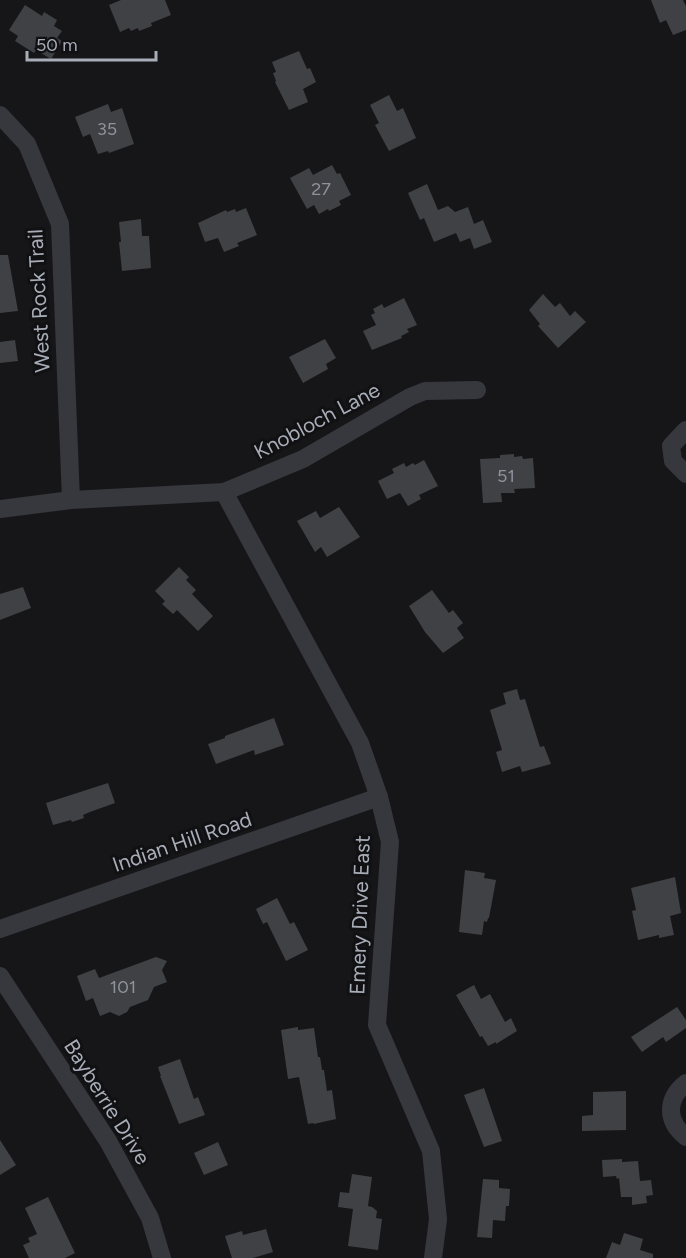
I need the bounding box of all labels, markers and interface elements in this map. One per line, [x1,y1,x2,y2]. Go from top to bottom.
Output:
scale bar [27,24,156,62]
text: 50 m [36,34,78,56]
house number: 35 [97,118,117,140]
house number: 27 [311,178,331,200]
street label: West Rock Trail [22,229,55,373]
street label: Knobloch Lane [250,377,384,464]
house number: 51 [497,465,515,487]
street label: Indian Hill Road [109,806,255,877]
street label: Emery Drive East [344,835,375,995]
house number: 101 [110,976,136,998]
street label: Bayberrie Drive [59,1035,156,1169]

